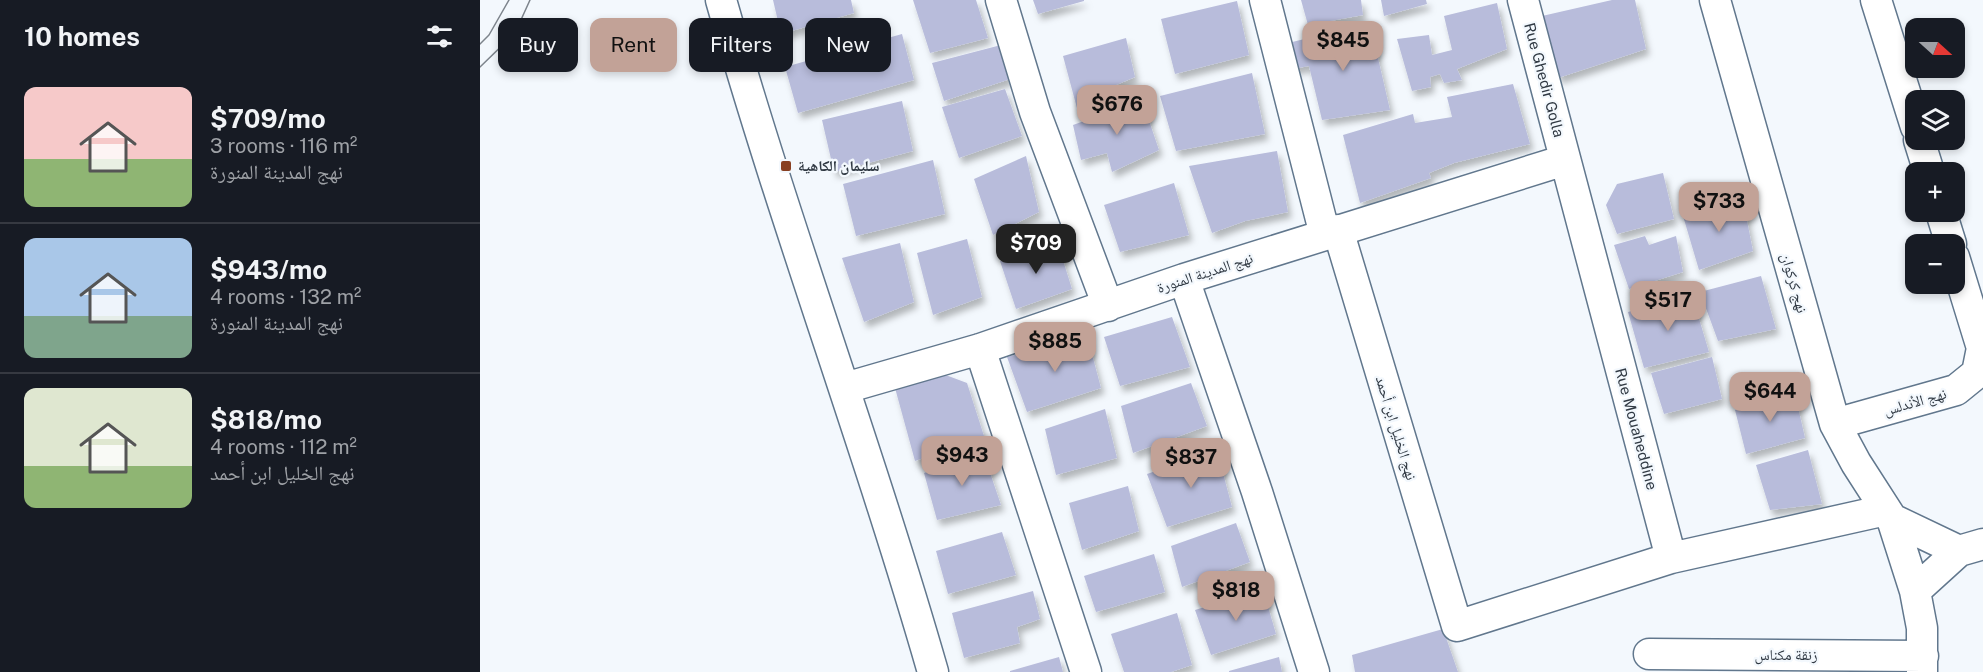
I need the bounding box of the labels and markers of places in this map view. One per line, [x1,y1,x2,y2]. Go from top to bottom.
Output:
pin: $845 [1307,21,1379,72]
pin: $676 [1081,85,1153,136]
place label: سليمان الكاهية [798,157,880,175]
marker: سليمان الكاهية [779,159,793,173]
pin: $733 [1683,182,1755,233]
pin: $709 [1000,224,1072,275]
pin: $517 [1632,281,1704,332]
pin: $885 [1019,322,1091,373]
pin: $644 [1734,372,1806,423]
pin: $943 [926,436,998,487]
pin: $837 [1155,438,1227,489]
pin: $818 [1200,571,1272,622]

